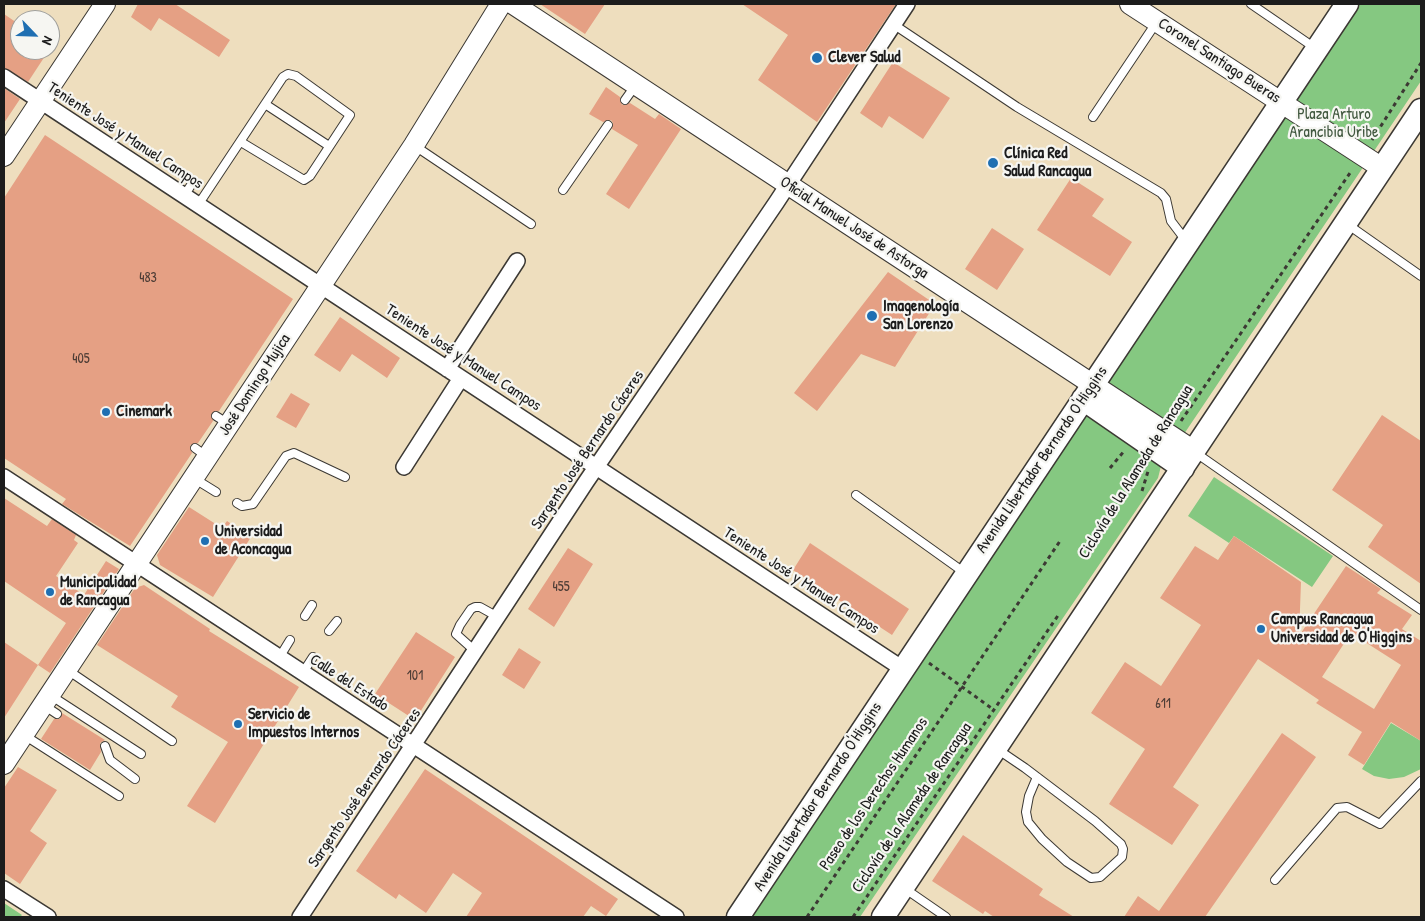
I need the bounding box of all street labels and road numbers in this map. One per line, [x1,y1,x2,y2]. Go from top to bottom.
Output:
street label: Coronel Santiago Bueras [1154,14,1284,108]
street label: Teniente José y Manuel Campos [43,78,207,194]
street label: Oficial Manuel José de Astorga [776,173,932,283]
street label: Teniente José y Manuel Campos [381,300,545,416]
street label: José Domingo Mujica [215,331,295,439]
street label: Avenida Libertador Bernardo O'Higgins [972,363,1112,557]
street label: Sargento José Bernardo Cáceres [528,367,648,533]
street label: Ciclovía de la Alameda de Rancagua [1075,382,1197,562]
street label: Teniente José y Manuel Campos [719,523,883,639]
street label: Calle del Estado [306,650,392,716]
street label: Avenida Libertador Bernardo O'Higgins [750,699,886,895]
street label: Sargento José Bernardo Cáceres [305,705,425,871]
street label: Paseo de los Derechos Humanos [816,714,932,874]
street label: Ciclovía de la Alameda de Rancagua [848,719,976,897]

